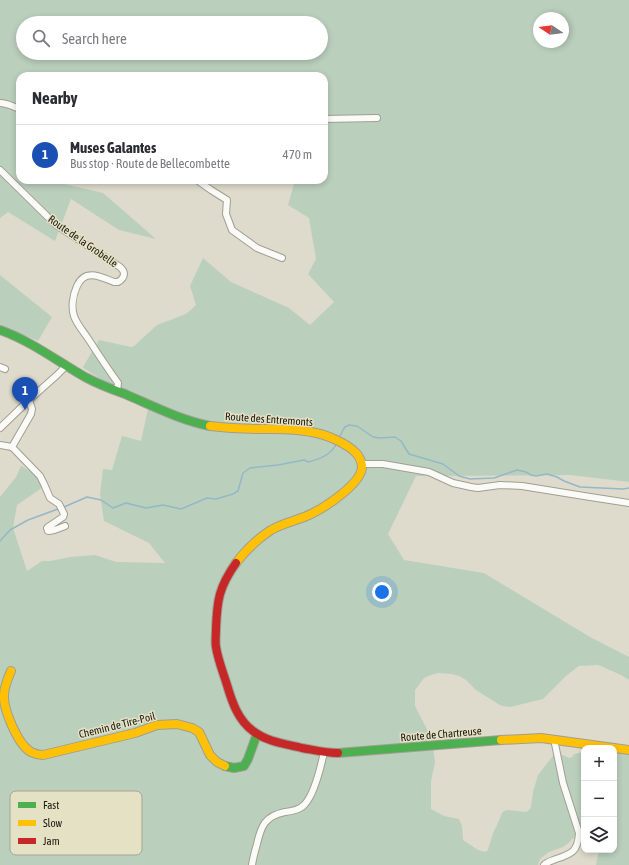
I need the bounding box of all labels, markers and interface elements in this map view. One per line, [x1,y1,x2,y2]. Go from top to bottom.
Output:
north arrow [533,12,569,48]
search box [16,16,328,60]
icon: search [30,27,52,49]
text: Search here [62,30,127,47]
text: Nearby [32,88,78,108]
text: Muses Galantes [70,139,156,156]
text: 1 [42,147,48,162]
text: 470 m [283,147,312,162]
text: Bus stop · Route de Bellecombette [70,156,230,171]
street label: Route de la Grobelle [46,213,120,269]
pin: 1 [12,377,38,410]
street label: Route des Entremonts [225,410,313,428]
your location [372,582,392,602]
street label: Chemin de Tire-Poil [78,710,157,740]
street label: Route de Chartreuse [400,724,482,744]
map controls [581,745,617,853]
button: + [581,745,617,781]
button: − [581,781,617,817]
legend [10,791,142,855]
text: Fast [43,799,59,811]
text: Slow [43,817,62,829]
button: layers [581,817,617,853]
text: Jam [43,835,60,847]

